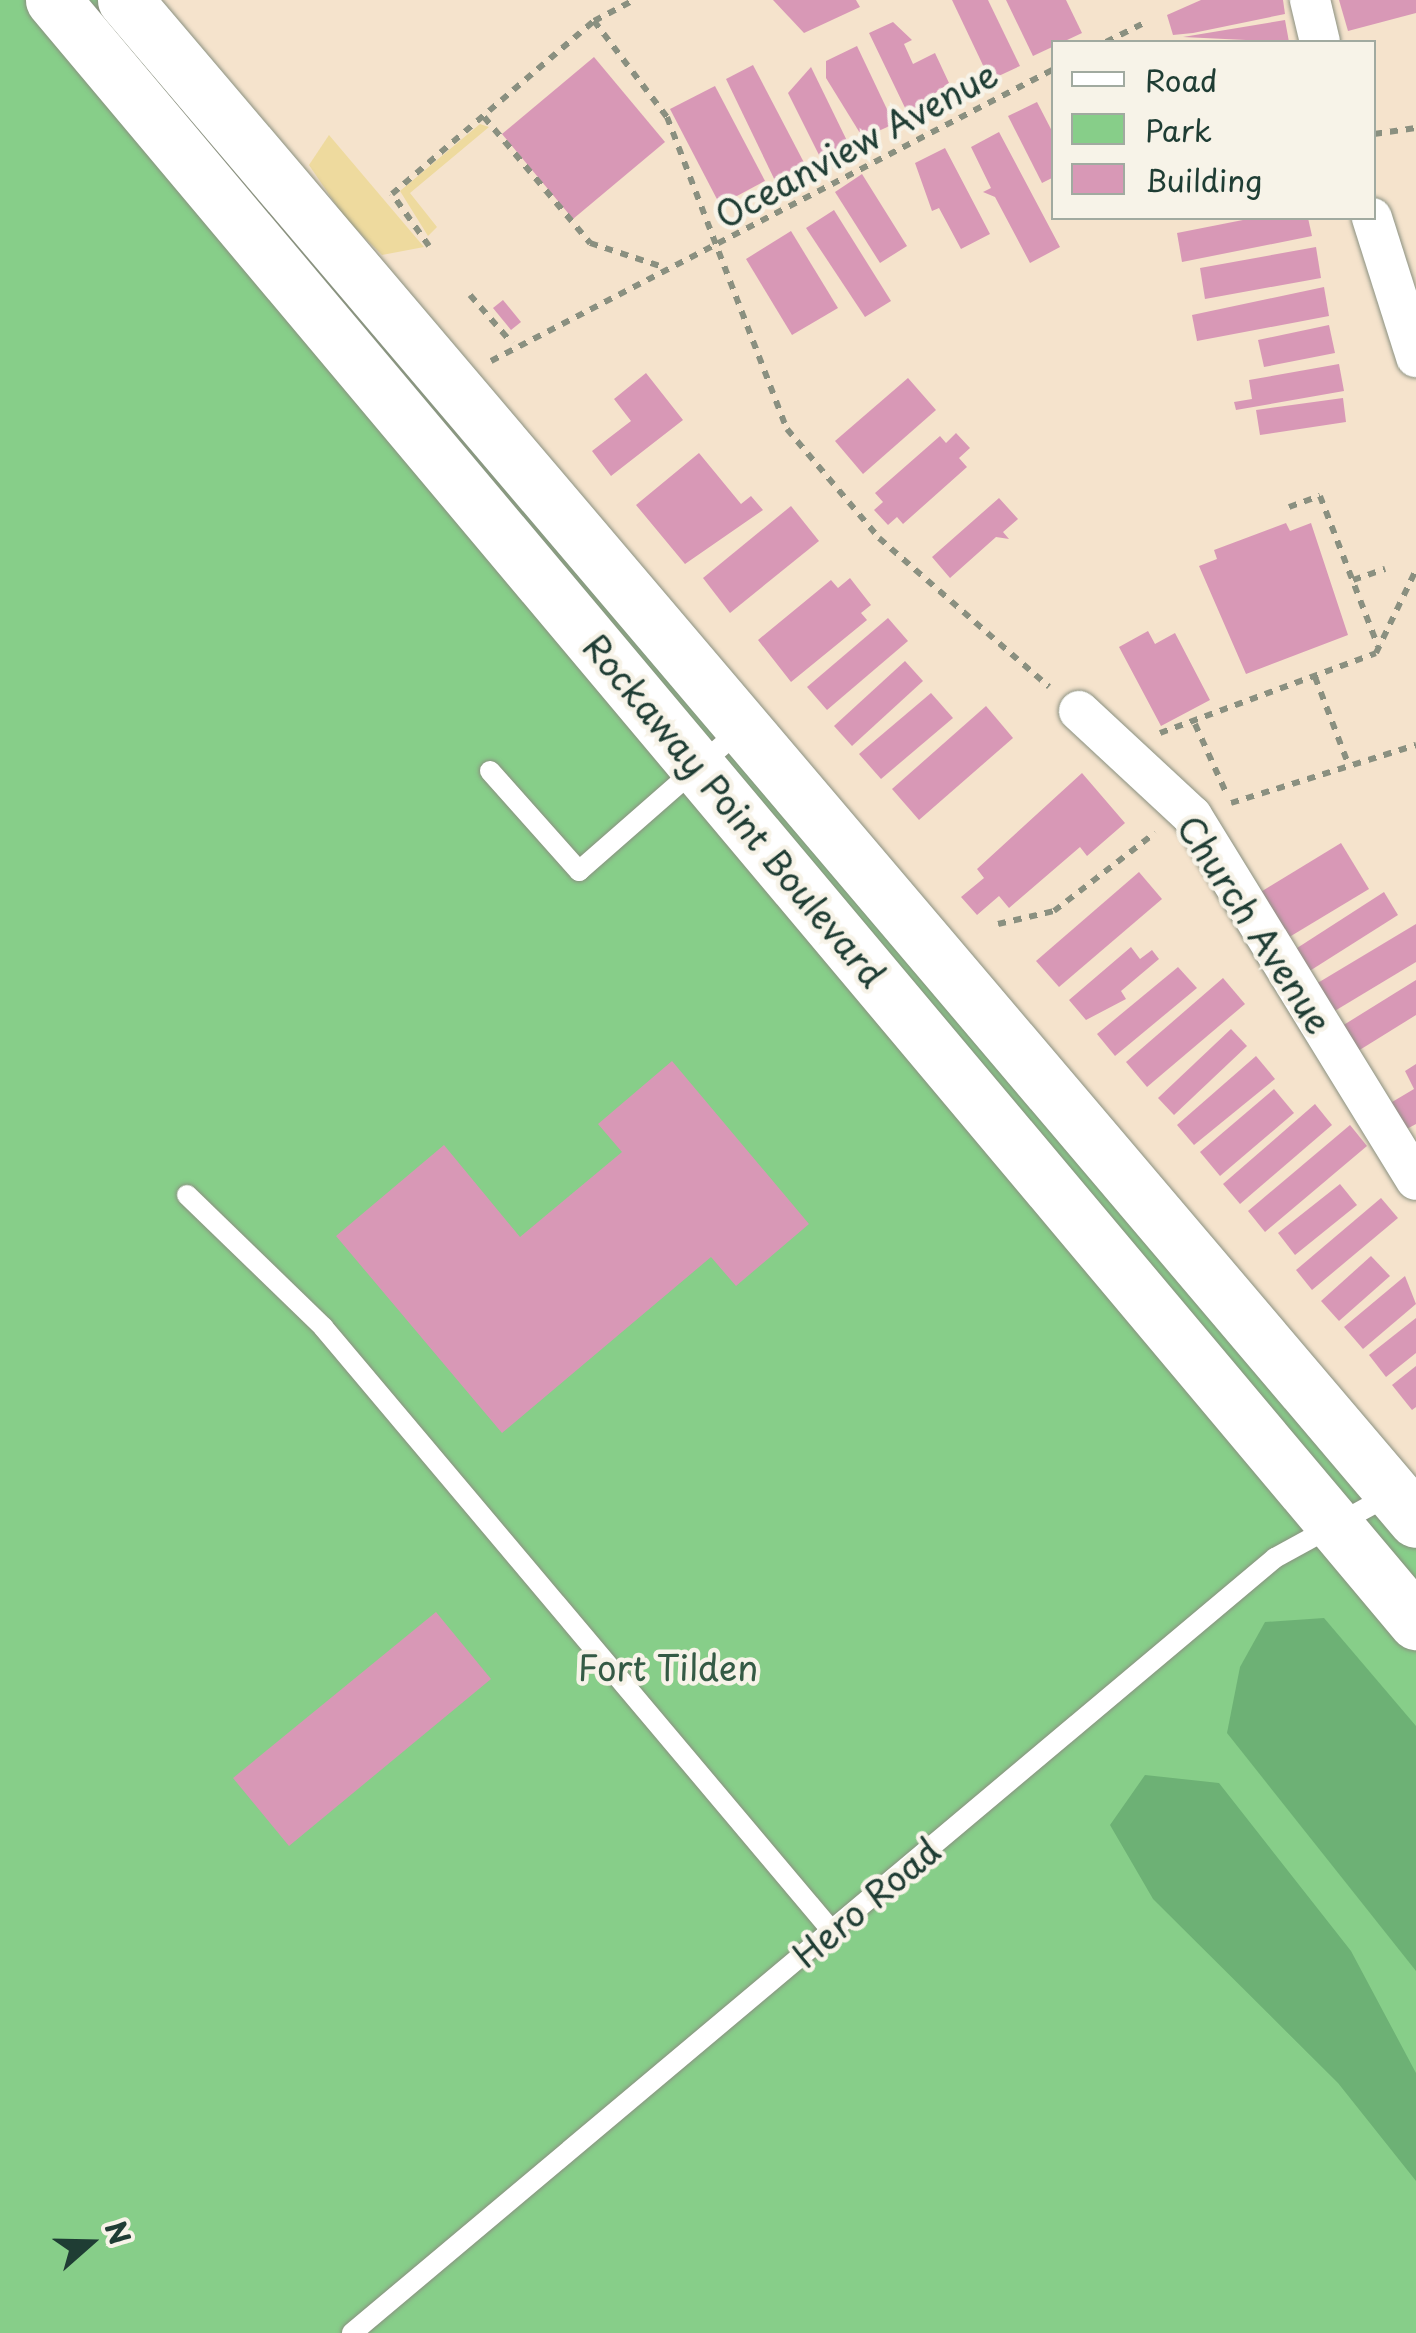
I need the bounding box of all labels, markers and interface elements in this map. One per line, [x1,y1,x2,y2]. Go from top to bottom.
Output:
legend [1051,40,1376,220]
street label: Oceanview Avenue [709,52,1003,236]
text: Road [1145,57,1218,102]
text: Park [1145,107,1212,152]
text: Building [1145,157,1262,202]
street label: Rockaway Point Boulevard [576,626,894,994]
street label: Church Avenue [1169,807,1341,1041]
park label: Fort Tilden [577,1646,759,1688]
street label: Hero Road [785,1829,947,1975]
north arrow [40,2193,140,2293]
text: N [95,2215,143,2250]

